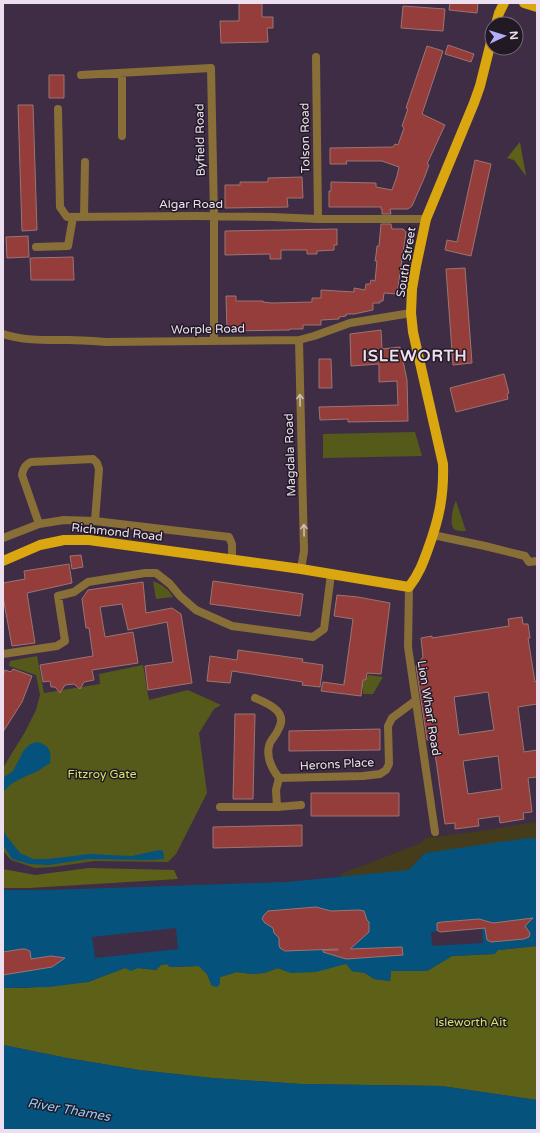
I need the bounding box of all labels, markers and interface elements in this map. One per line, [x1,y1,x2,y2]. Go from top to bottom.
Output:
north arrow [484,16,524,56]
text: N [507,30,520,40]
street label: Byfield Road [192,103,208,177]
street label: Tolson Road [297,103,313,173]
street label: Algar Road [159,197,223,211]
street label: South Street [394,225,419,298]
street label: Worple Road [171,321,245,337]
district label: ISLEWORTH [362,346,468,366]
one-way arrow [296,394,304,407]
street label: Magdala Road [282,413,298,497]
street label: Richmond Road [71,520,163,544]
one-way arrow [300,524,308,537]
street label: Lion Wharf Road [415,659,443,757]
street label: Herons Place [299,755,375,773]
park label: Fitzroy Gate [68,767,137,781]
park label: Isleworth Ait [435,1015,507,1029]
water label: River Thames [26,1095,112,1125]

